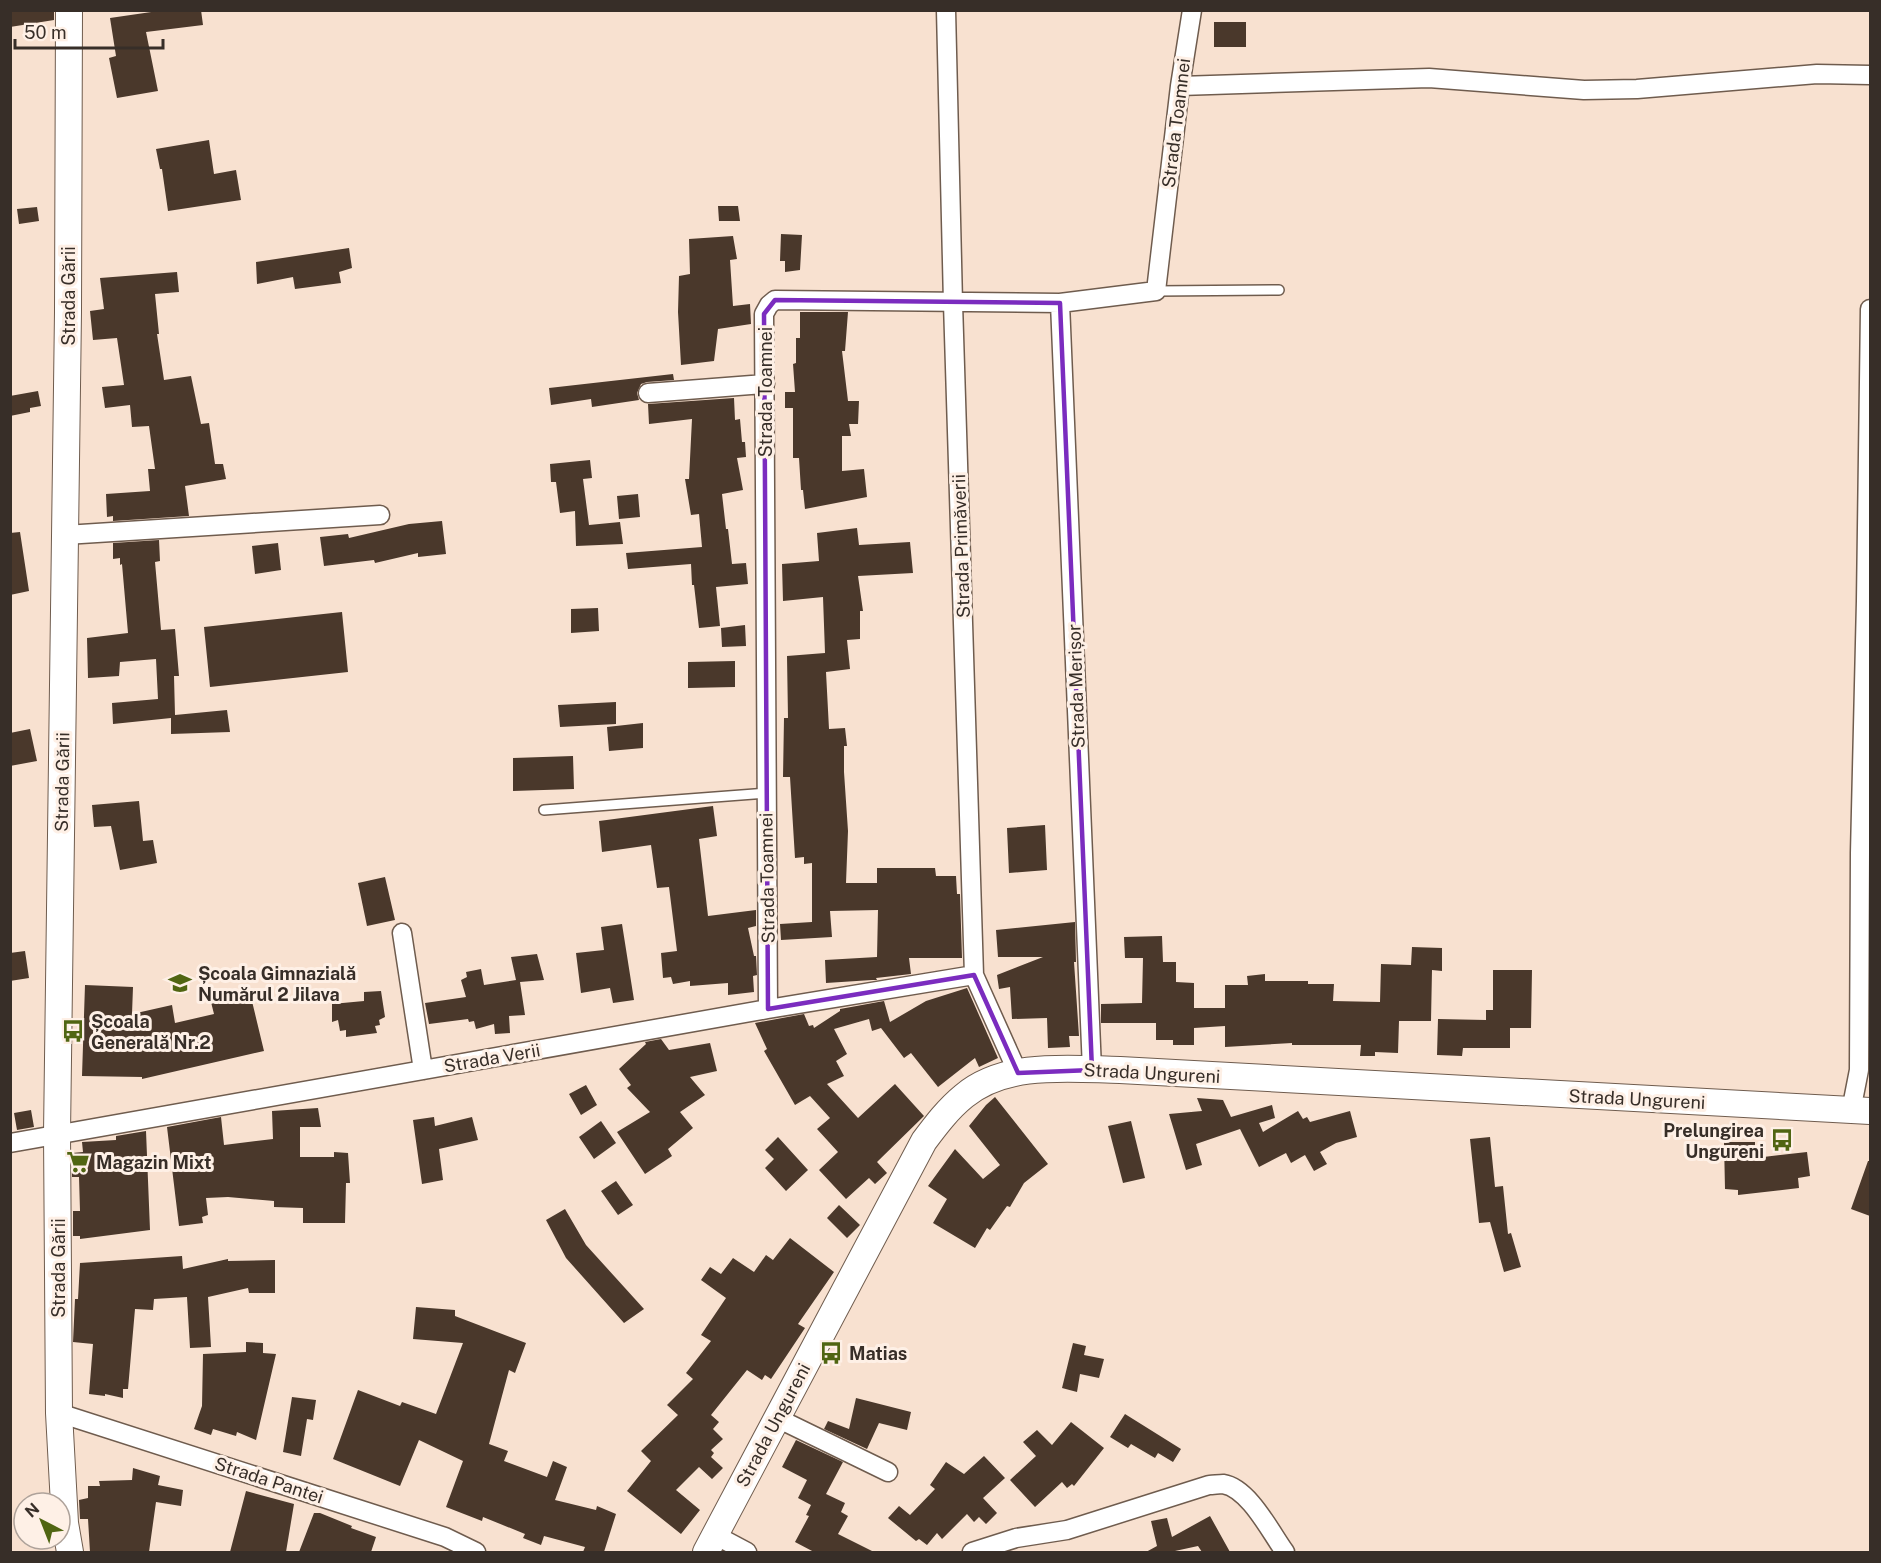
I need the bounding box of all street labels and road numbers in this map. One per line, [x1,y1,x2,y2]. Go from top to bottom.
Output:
street label: Strada Toamnei [1158,57,1194,189]
street label: Strada Gării [58,246,79,346]
street label: Strada Toamnei [755,327,776,457]
street label: Strada Primăverii [948,474,974,618]
street label: Strada Merișor [1063,624,1089,748]
street label: Strada Gării [51,732,73,832]
street label: Strada Toamnei [755,813,779,943]
street label: Strada Verii [442,1039,542,1077]
street label: Strada Ungureni [1083,1059,1221,1087]
street label: Strada Ungureni [1568,1085,1706,1113]
street label: Strada Gării [48,1218,69,1318]
street label: Strada Ungureni [732,1360,814,1490]
street label: Strada Pantei [212,1453,326,1507]

